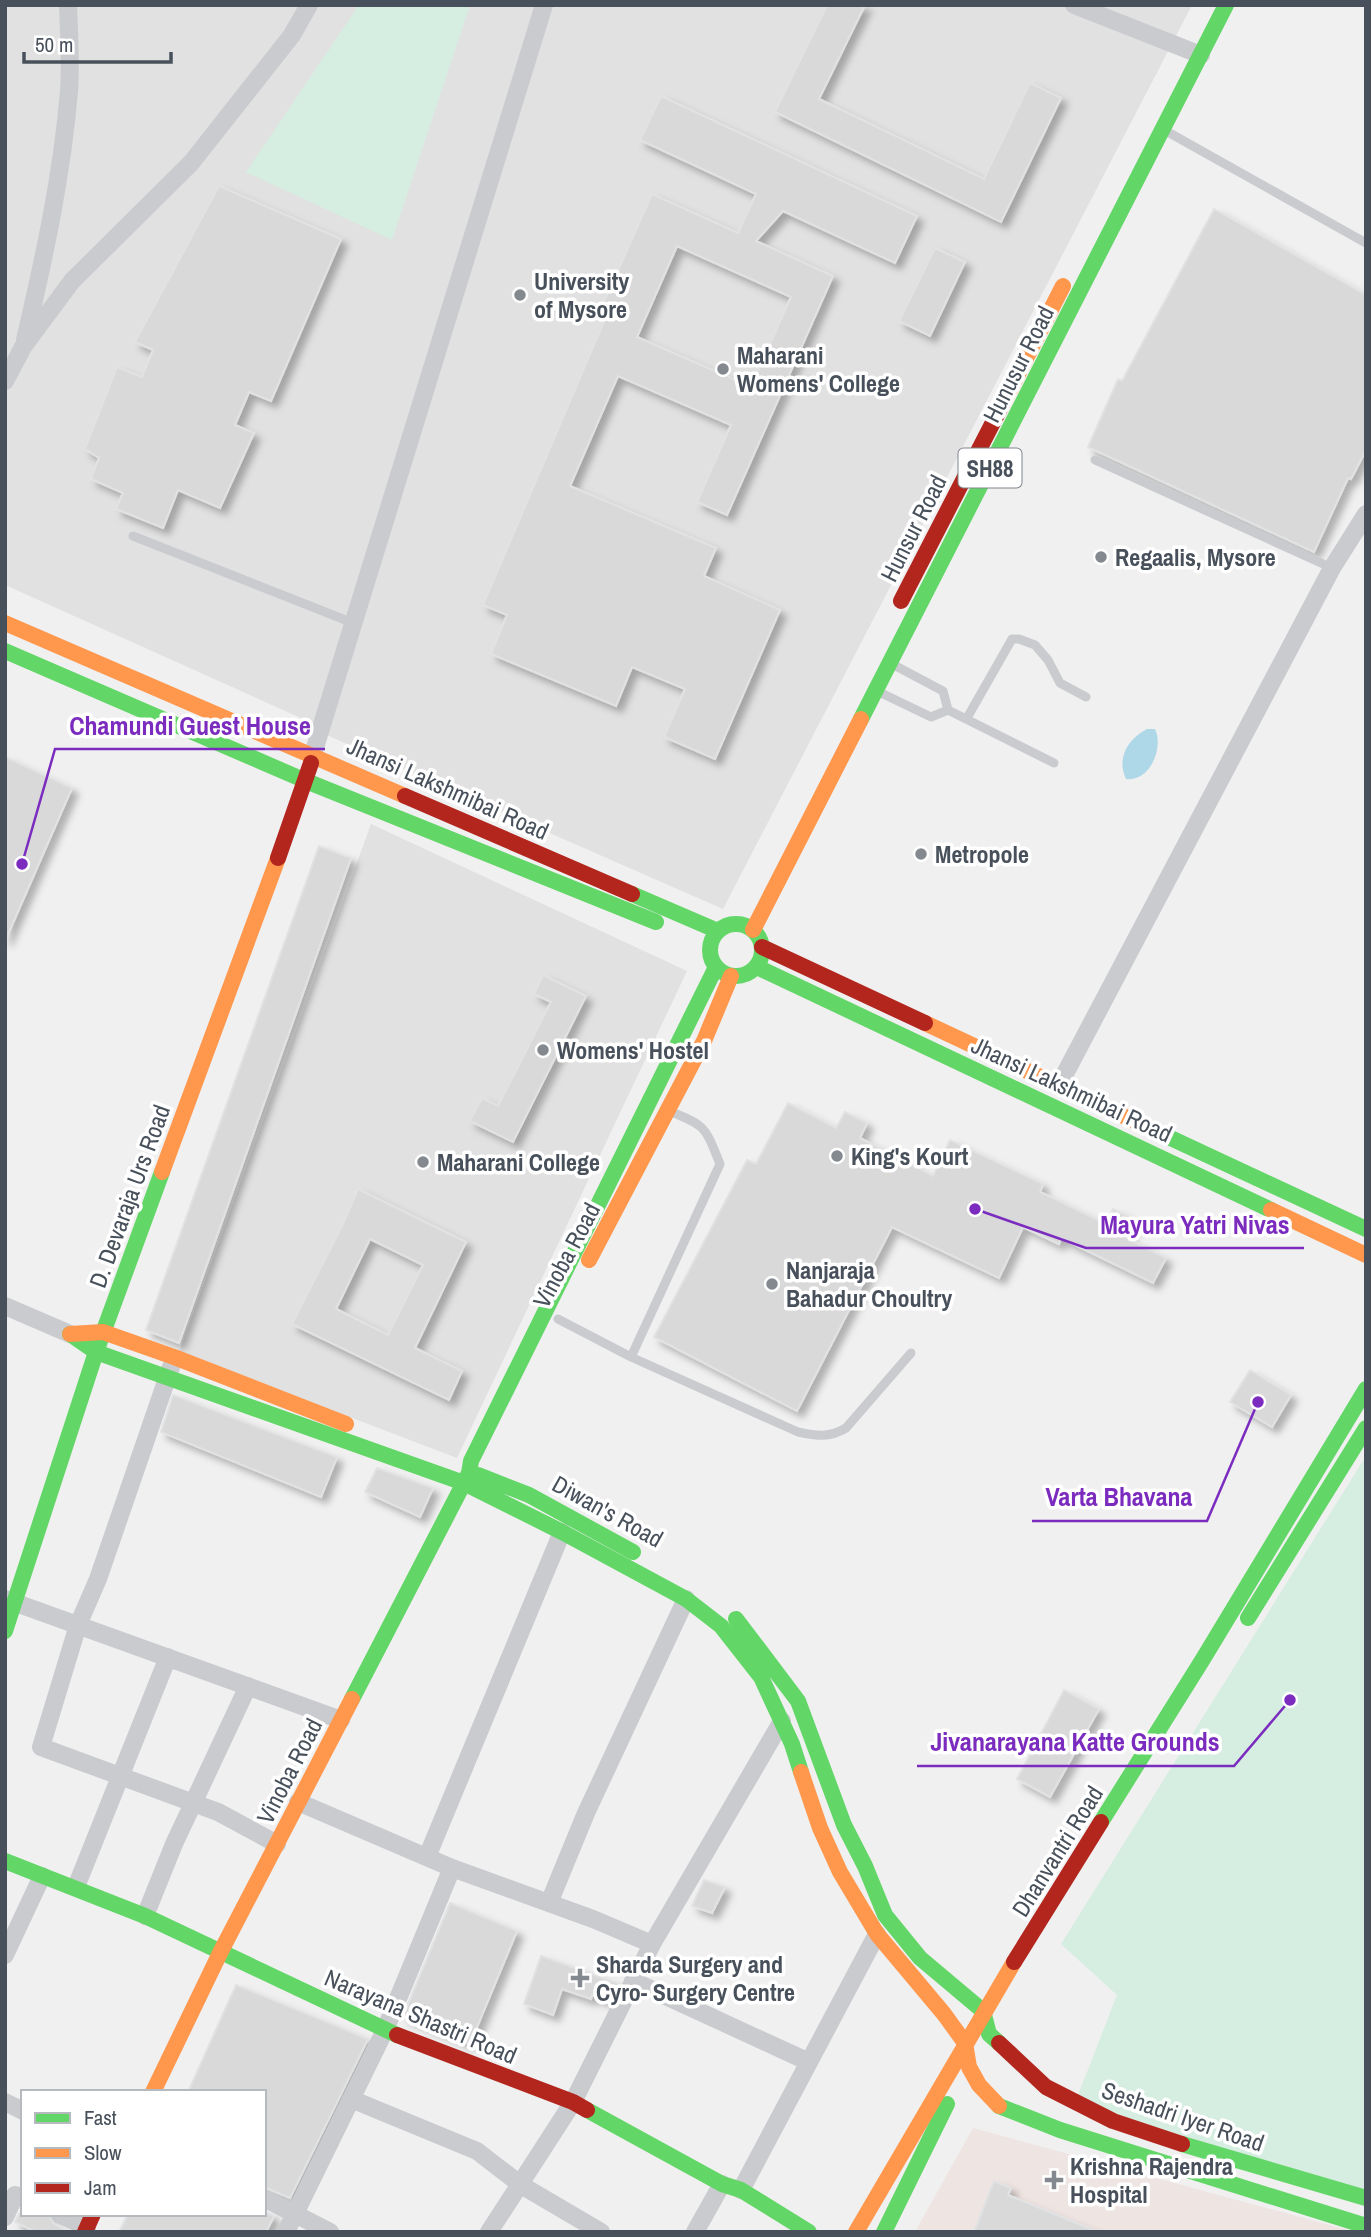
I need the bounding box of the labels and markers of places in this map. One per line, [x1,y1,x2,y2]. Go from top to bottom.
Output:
place label: University of Mysore [534,265,629,325]
marker: University of Mysore [512,287,528,303]
place label: Maharani Womens' College [737,339,900,399]
marker: Maharani Womens' College [715,361,731,377]
place label: Regaalis, Mysore [1115,541,1276,573]
marker: Regaalis, Mysore [1093,549,1109,565]
callout: Chamundi Guest House [55,702,325,749]
place label: Metropole [935,838,1029,870]
marker: Metropole [913,846,929,862]
place label: Womens' Hostel [557,1034,709,1066]
marker: Womens' Hostel [535,1042,551,1058]
place label: King's Kourt [851,1140,969,1172]
place label: Maharani College [437,1146,600,1178]
marker: King's Kourt [829,1148,845,1164]
marker: Maharani College [415,1154,431,1170]
callout: Mayura Yatri Nivas [1086,1201,1304,1248]
place label: Nanjaraja Bahadur Choultry [786,1254,952,1314]
marker: Nanjaraja Bahadur Choultry [764,1276,780,1292]
callout: Varta Bhavana [1032,1474,1207,1521]
callout: Jivanarayana Katte Grounds [917,1719,1234,1766]
place label: Sharda Surgery and Cyro- Surgery Centre [596,1948,795,2008]
marker: Sharda Surgery and Cyro- Surgery Centre [570,1968,590,1988]
place label: Krishna Rajendra Hospital [1070,2150,1233,2210]
marker: Krishna Rajendra Hospital [1044,2170,1064,2190]

